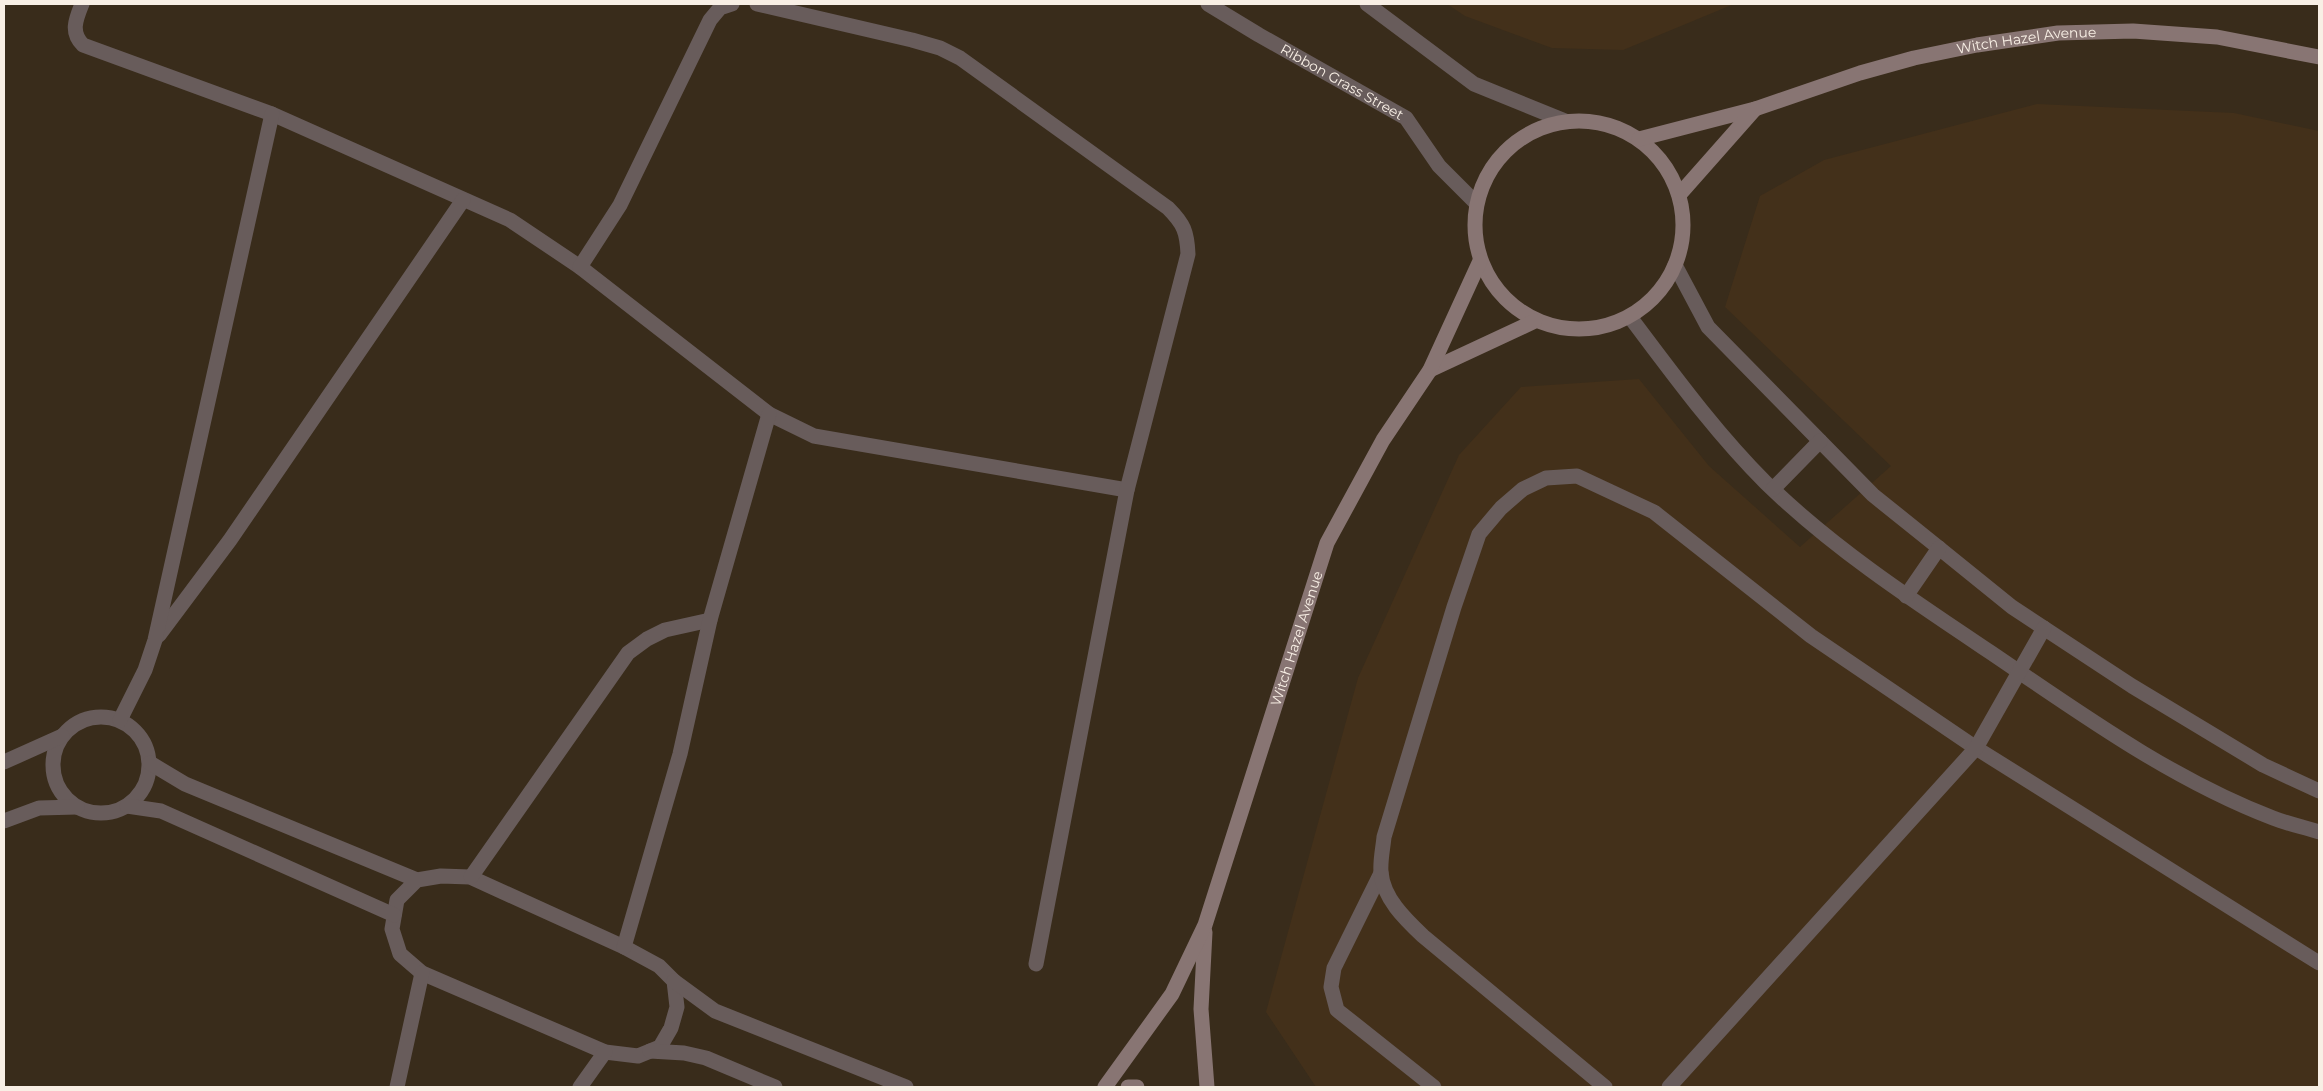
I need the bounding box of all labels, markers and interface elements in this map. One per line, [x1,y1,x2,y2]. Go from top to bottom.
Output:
street label: Witch Hazel Avenue [1955,23,2097,58]
street label: Ribbon Grass Street [1277,40,1407,124]
street label: Witch Hazel Avenue [1267,569,1327,708]

